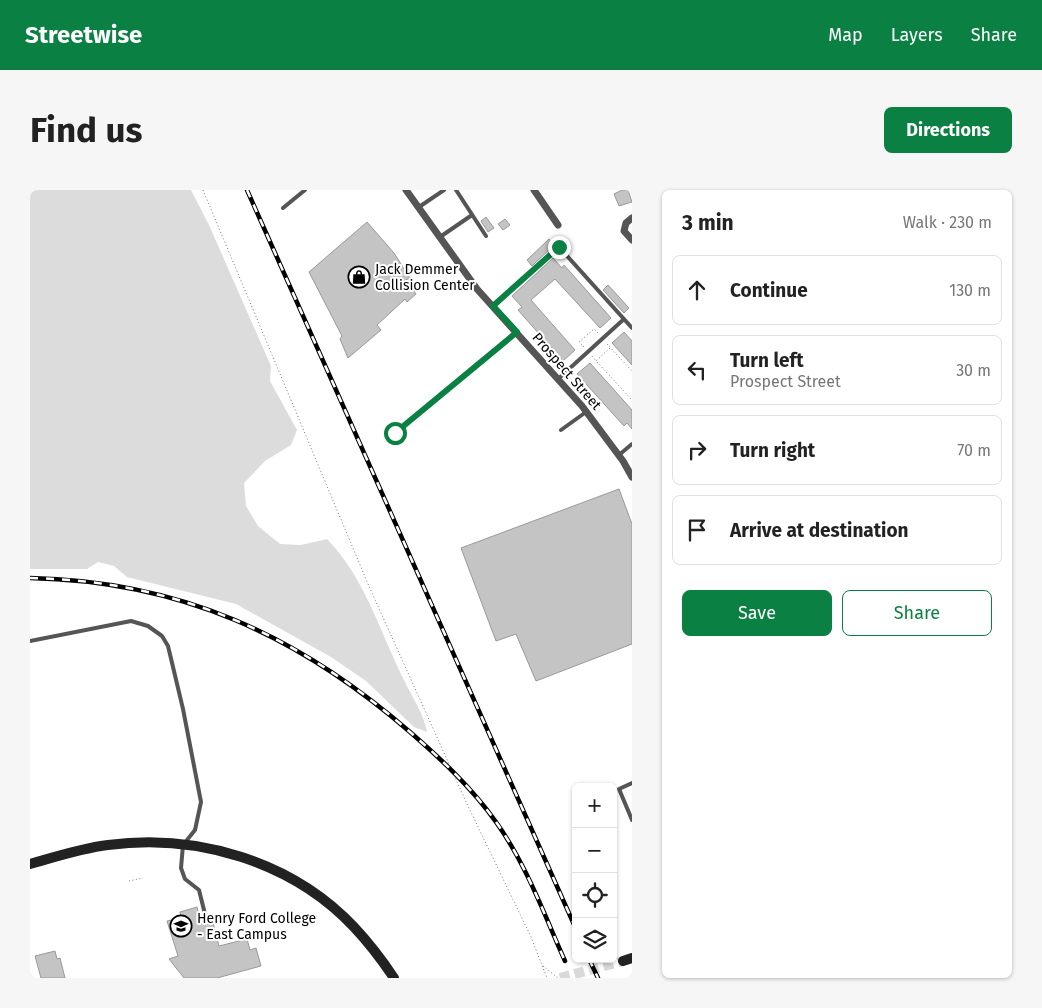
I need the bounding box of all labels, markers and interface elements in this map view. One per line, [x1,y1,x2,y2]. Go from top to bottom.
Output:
text: Streetwise [25,21,142,49]
text: Map [828,24,863,46]
text: Layers [891,24,943,46]
text: Share [971,24,1017,46]
button: Directions [884,107,1012,153]
text: Find us [30,109,142,151]
text: 3 min [682,210,734,236]
text: Walk · 230 m [903,213,992,232]
route end [548,236,571,259]
place label: Jack Demmer Collision Center [375,261,475,294]
shop icon: Jack Demmer Collision Center [347,265,371,289]
icon: ahead [683,276,711,304]
text: Continue [730,279,808,302]
text: 130 m [949,281,991,300]
street label: Prospect Street [528,329,605,414]
text: Turn left [730,349,804,372]
icon: left [683,356,711,384]
text: 30 m [956,361,991,380]
text: Prospect Street [730,372,841,391]
route start [384,422,407,445]
icon: right [683,436,711,464]
text: Turn right [730,439,815,462]
text: 70 m [957,441,991,460]
icon: arrive [683,516,711,544]
text: Arrive at destination [730,519,909,542]
button: Save [682,590,832,636]
button: Share [842,590,992,636]
map controls [572,783,617,963]
button: + [572,783,617,828]
button: − [572,828,617,873]
button: locate [572,873,617,918]
place label: Henry Ford College - East Campus [197,910,316,943]
school or university icon: Henry Ford College - East Campus [169,914,193,938]
button: layers [572,918,617,963]

